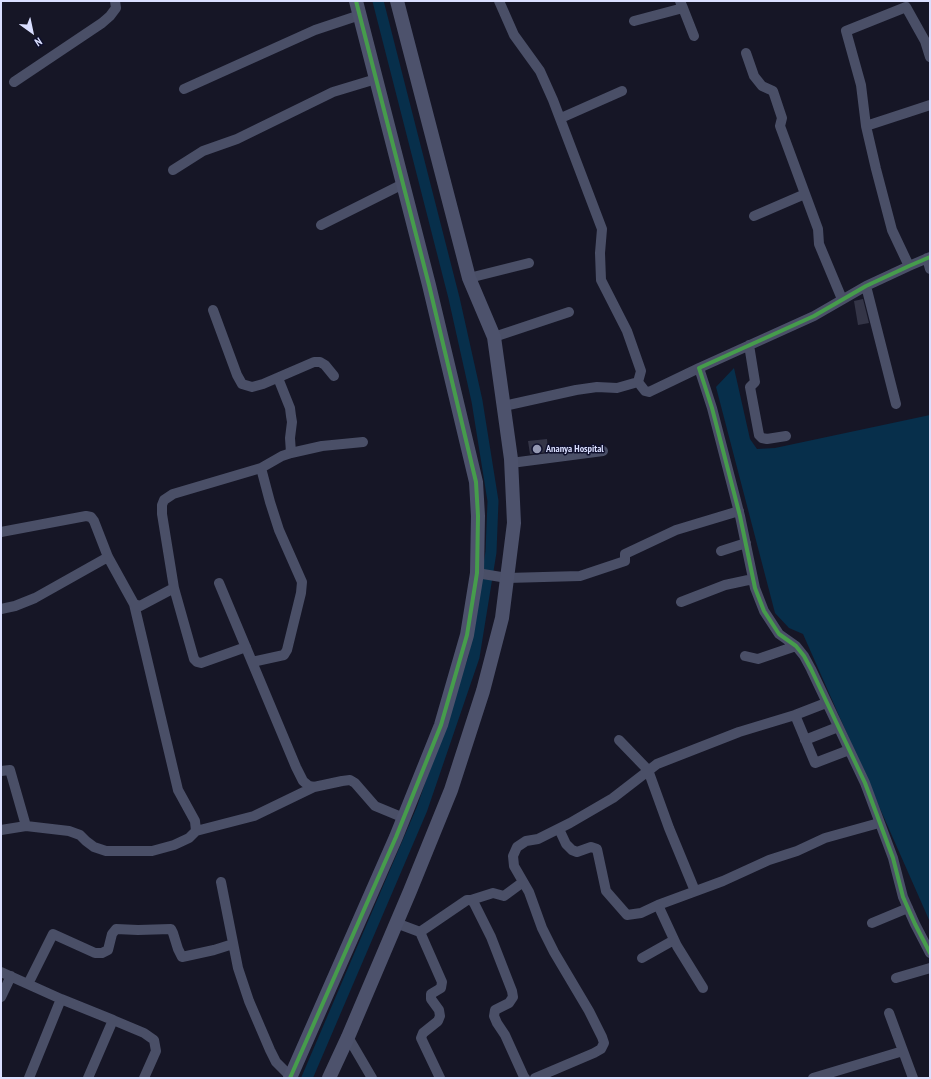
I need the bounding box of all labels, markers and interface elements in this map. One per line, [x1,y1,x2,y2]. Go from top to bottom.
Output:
north arrow [12,12,52,52]
text: N [32,35,45,50]
marker: Ananya Hospital [531,443,543,455]
place label: Ananya Hospital [546,443,604,455]

